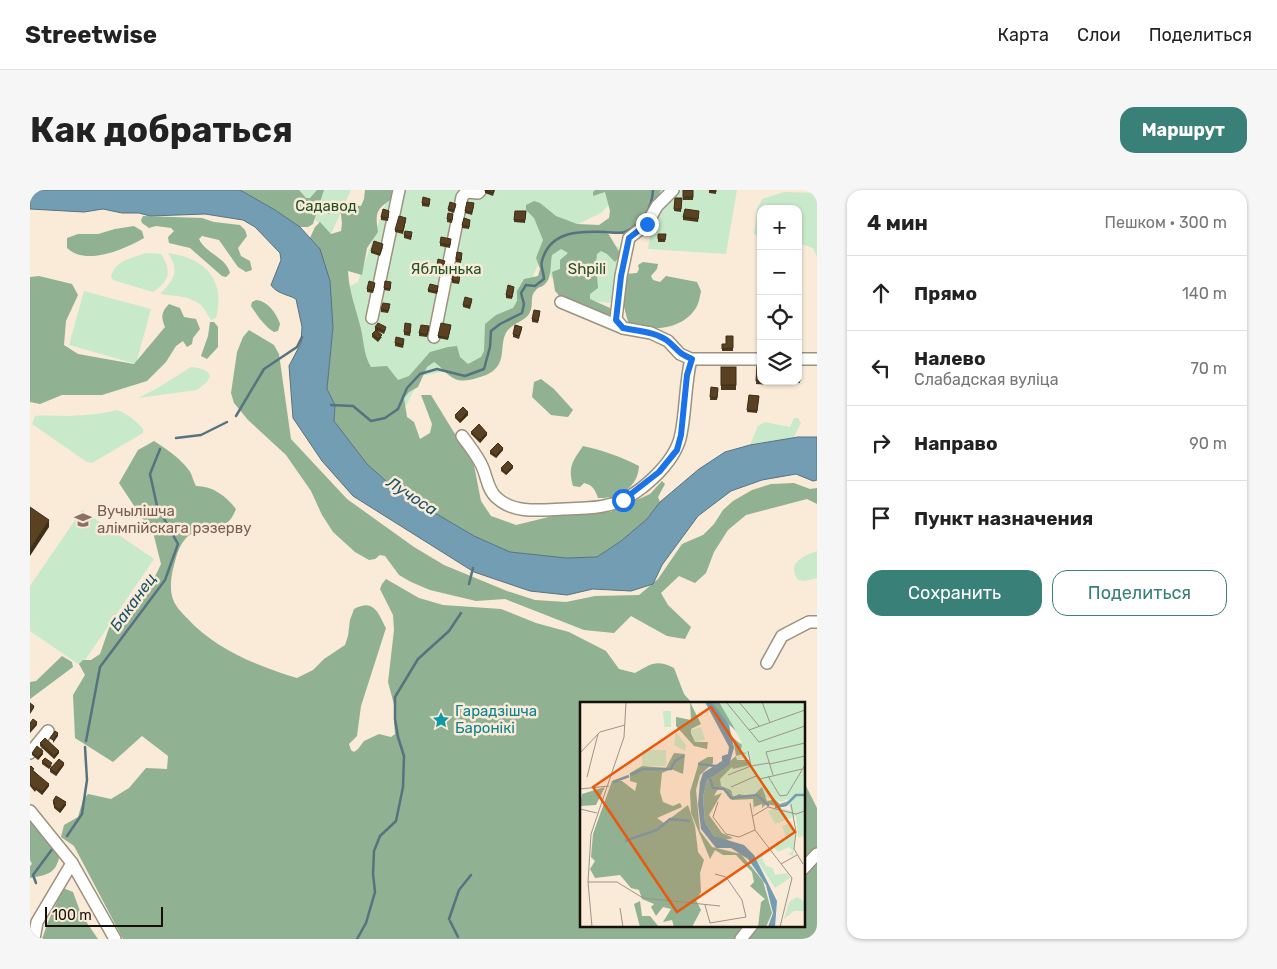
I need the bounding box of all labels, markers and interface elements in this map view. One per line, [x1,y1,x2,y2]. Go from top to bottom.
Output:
text: Streetwise [25,21,157,49]
text: Карта [998,24,1049,46]
text: Слои [1077,24,1121,46]
text: Поделиться [1149,24,1252,46]
button: Маршрут [1120,107,1247,153]
text: Как добраться [30,109,293,151]
park label: Садавод [295,197,357,215]
map controls [757,205,802,385]
button: + [757,205,802,250]
text: 4 мин [867,210,928,235]
route end [636,213,659,236]
text: Пешком · 300 m [1105,213,1227,232]
button: − [757,250,802,295]
park label: Яблынька [411,260,481,278]
park label: Shpili [568,260,606,278]
icon: ahead [867,279,895,307]
text: Прямо [914,282,977,305]
text: 140 m [1182,284,1227,303]
button: locate [757,295,802,340]
button: layers [757,340,802,385]
text: Налево [914,347,986,370]
icon: left [867,354,895,382]
text: 70 m [1190,359,1227,378]
text: Слабадская вуліца [914,370,1059,389]
icon: right [867,429,895,457]
text: Направо [914,432,998,455]
text: 90 m [1189,434,1227,453]
water label: Лучоса [382,472,441,519]
route start [612,489,635,512]
place label: Вучылішча алімпійскага рэзерву [97,502,251,537]
icon: arrive [867,504,895,532]
text: Пункт назначения [914,507,1093,530]
school or university icon: Вучылішча алімпійскага рэзерву [73,510,93,530]
water label: Баканец [106,570,160,634]
button: Сохранить [867,570,1042,616]
button: Поделиться [1052,570,1227,616]
place label: Гарадзішча Баронікі [455,702,537,737]
inset map [580,702,804,926]
place icon: Гарадзішча Баронікі [431,710,451,730]
scale bar [45,904,162,927]
text: 100 m [52,907,92,924]

